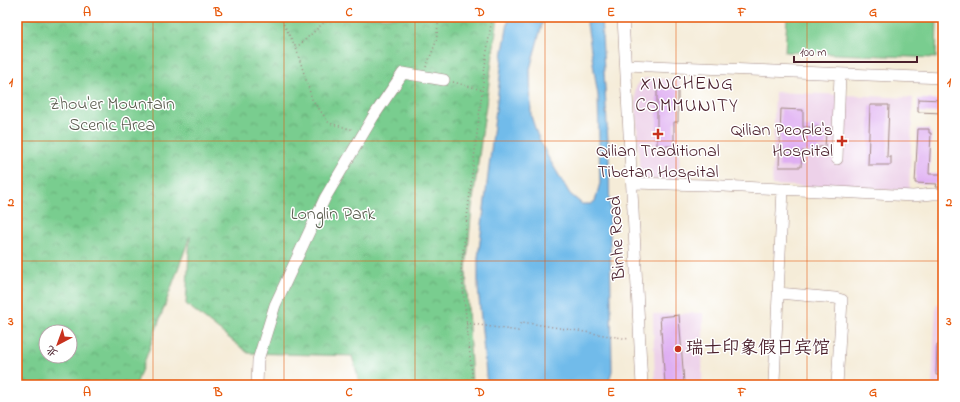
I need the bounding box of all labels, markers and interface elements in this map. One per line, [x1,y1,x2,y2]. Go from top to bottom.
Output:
text: A [83,3,91,22]
text: B [213,3,223,22]
text: C [345,3,353,22]
text: D [474,3,485,22]
text: E [607,3,615,22]
text: F [737,3,747,22]
text: G [869,3,877,22]
scale bar [794,38,917,64]
text: 100 m [800,44,827,62]
district label: XINCHENG COMMUNITY [635,71,739,120]
text: 1 [9,73,14,92]
text: 1 [947,73,952,92]
park label: Zhou'er Mountain Scenic Area [49,92,175,139]
place label: Qilian People's Hospital [731,118,833,165]
marker: Qilian Traditional Tibetan Hospital [652,128,664,140]
marker: Qilian People's Hospital [836,135,848,147]
place label: Qilian Traditional Tibetan Hospital [596,139,720,186]
text: 2 [7,193,15,212]
text: 2 [945,193,953,212]
street label: Binhe Road [603,195,633,282]
park label: Longlin Park [291,202,375,229]
text: 3 [7,312,14,331]
text: 3 [945,312,952,331]
north arrow [38,324,78,364]
place label: 瑞士印象假日宾馆 [686,336,830,362]
text: 北 [43,341,61,360]
marker: 瑞士印象假日宾馆 [673,344,683,354]
text: A [83,383,91,402]
text: B [213,383,223,402]
text: C [345,383,353,402]
text: D [474,383,485,402]
text: E [607,383,615,402]
text: F [737,383,747,402]
text: G [869,383,877,402]

